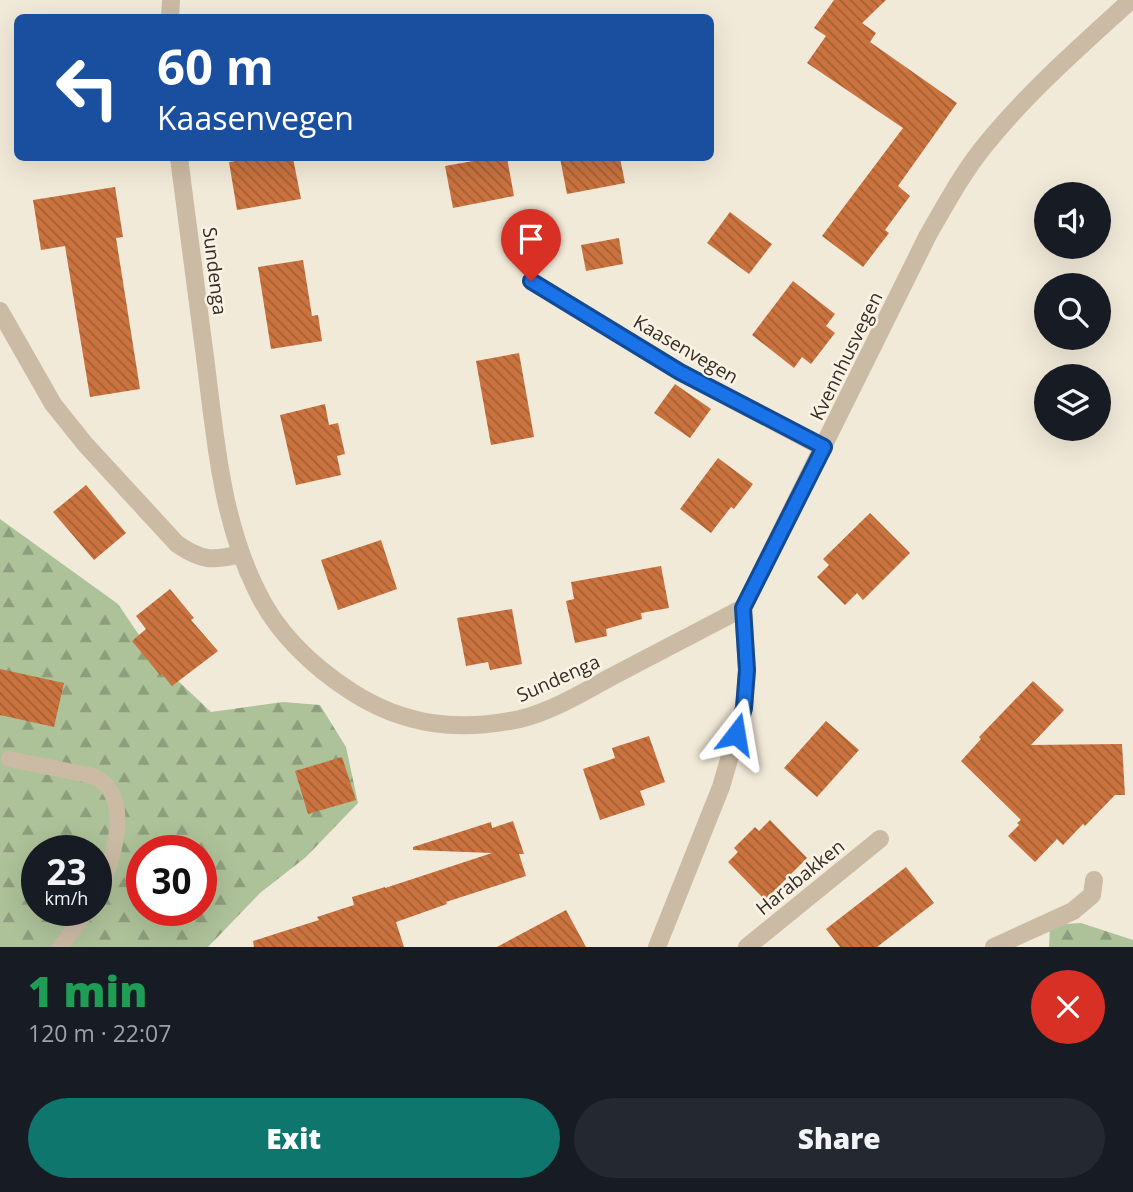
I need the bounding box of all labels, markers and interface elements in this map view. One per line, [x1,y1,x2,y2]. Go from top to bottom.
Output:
text: 60 m [157,33,274,99]
icon: left [42,42,133,133]
text: Kaasenvegen [157,96,354,139]
map controls [1034,182,1111,441]
button: sound [1034,182,1111,259]
pin [501,209,561,281]
icon: arrive [512,220,550,258]
street label: Sundenga [197,225,233,317]
button: search [1034,273,1111,350]
street label: Kvennhusvegen [804,287,888,425]
street label: Kaasenvegen [629,309,743,389]
button: layers [1034,364,1111,441]
street label: Sundenga [512,648,604,708]
position arrow [699,697,773,771]
street label: Harabakken [750,833,850,921]
speed limit sign: 30 [126,835,217,926]
text: 23 [46,848,87,895]
text: km/h [45,886,88,910]
text: 1 min [28,962,147,1019]
button: close [1031,970,1105,1044]
text: 120 m · 22:07 [28,1017,171,1049]
button: Exit [28,1098,560,1178]
button: Share [574,1098,1105,1178]

